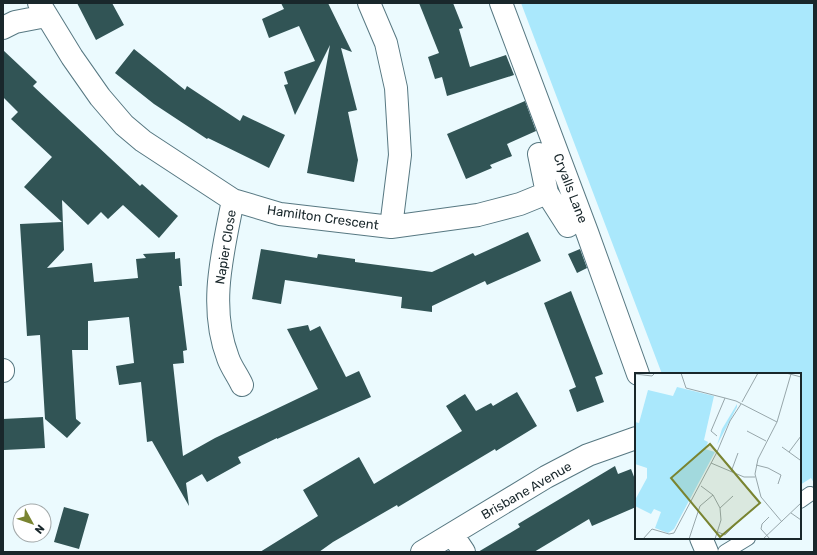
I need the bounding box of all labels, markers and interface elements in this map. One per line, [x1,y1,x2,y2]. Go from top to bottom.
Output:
street label: Cryalls Lane [550,151,591,225]
street label: Hamilton Crescent [266,202,380,233]
street label: Napier Close [212,209,239,285]
inset map [635,373,801,539]
street label: Brisbane Avenue [478,458,574,522]
north arrow [12,503,52,543]
text: N [32,522,47,536]

